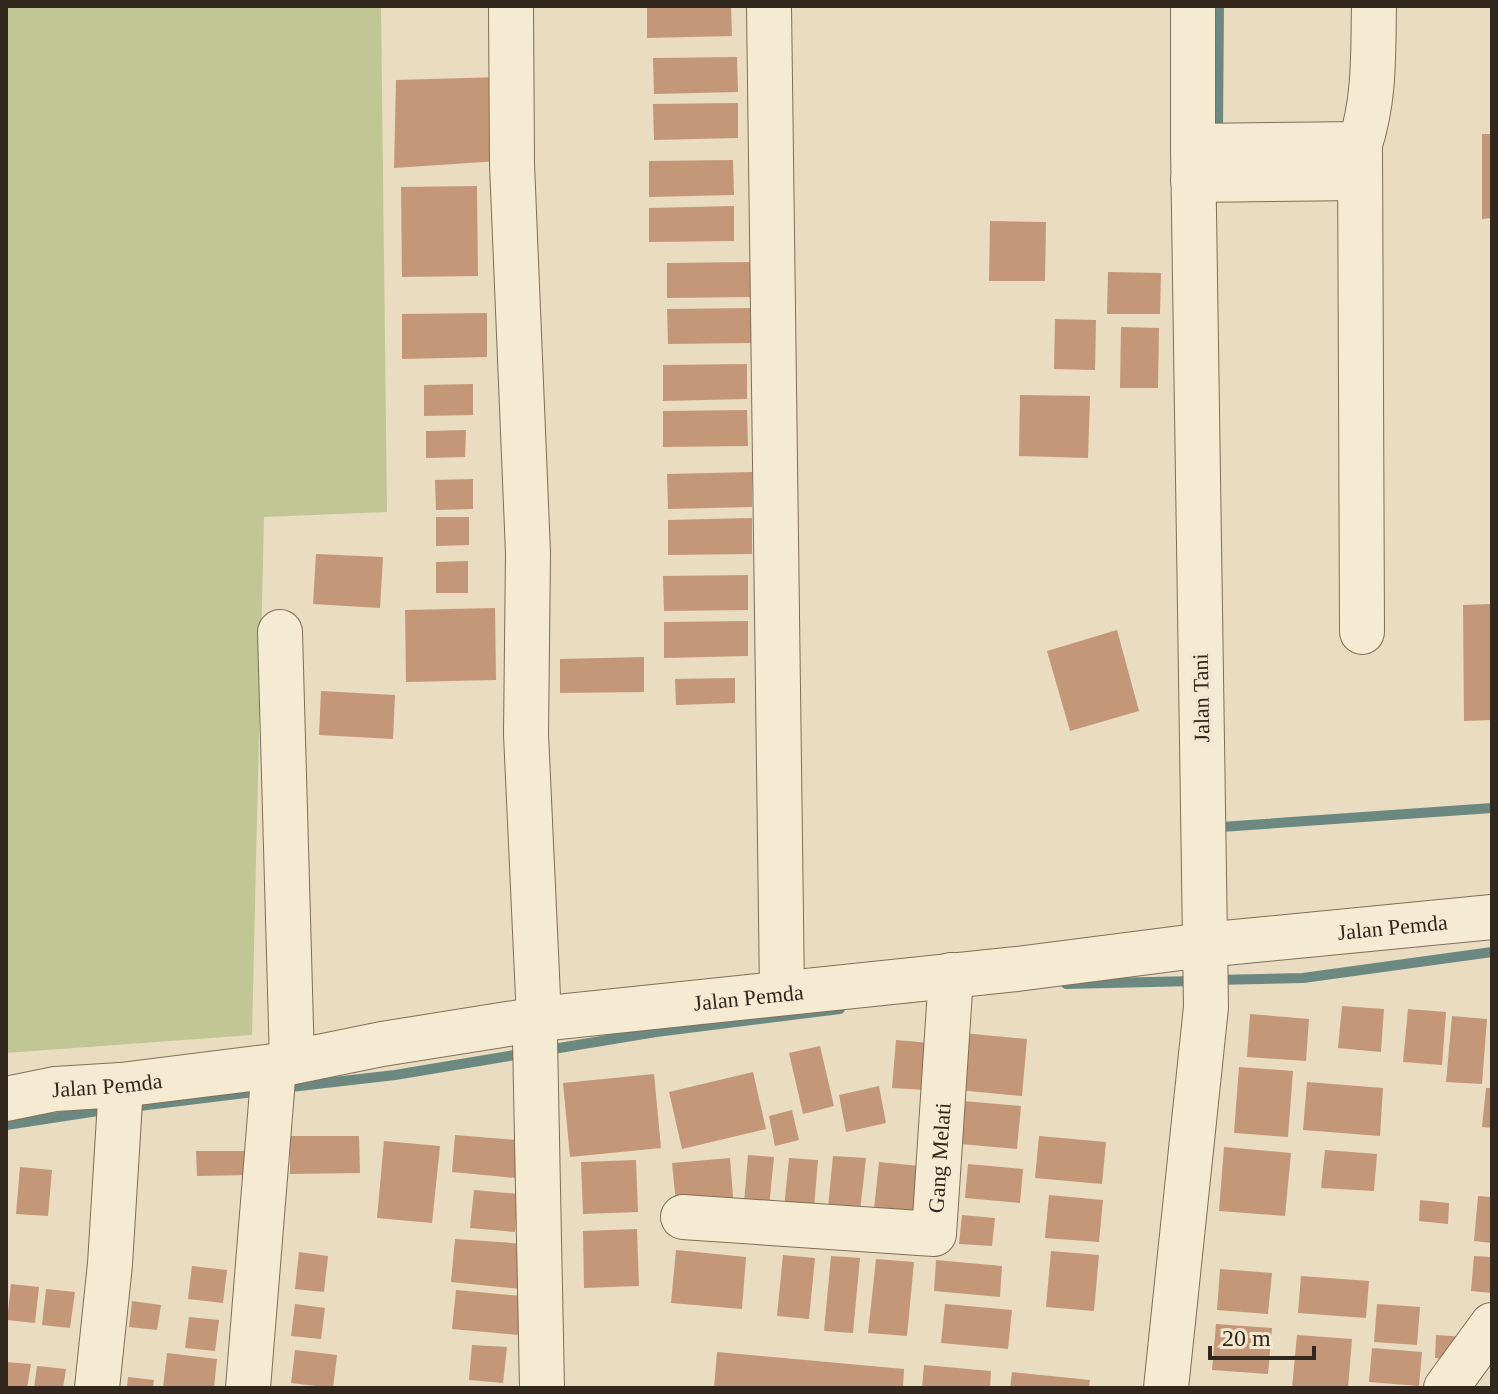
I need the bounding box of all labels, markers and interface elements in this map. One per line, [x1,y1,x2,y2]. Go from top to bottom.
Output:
street label: Jalan Tani [1188,653,1214,743]
street label: Jalan Pemda [1336,909,1449,944]
street label: Jalan Pemda [692,979,805,1015]
street label: Jalan Pemda [51,1067,164,1102]
street label: Gang Melati [923,1102,955,1214]
scale bar [1210,1310,1314,1360]
text: 20 m [1222,1325,1271,1351]

